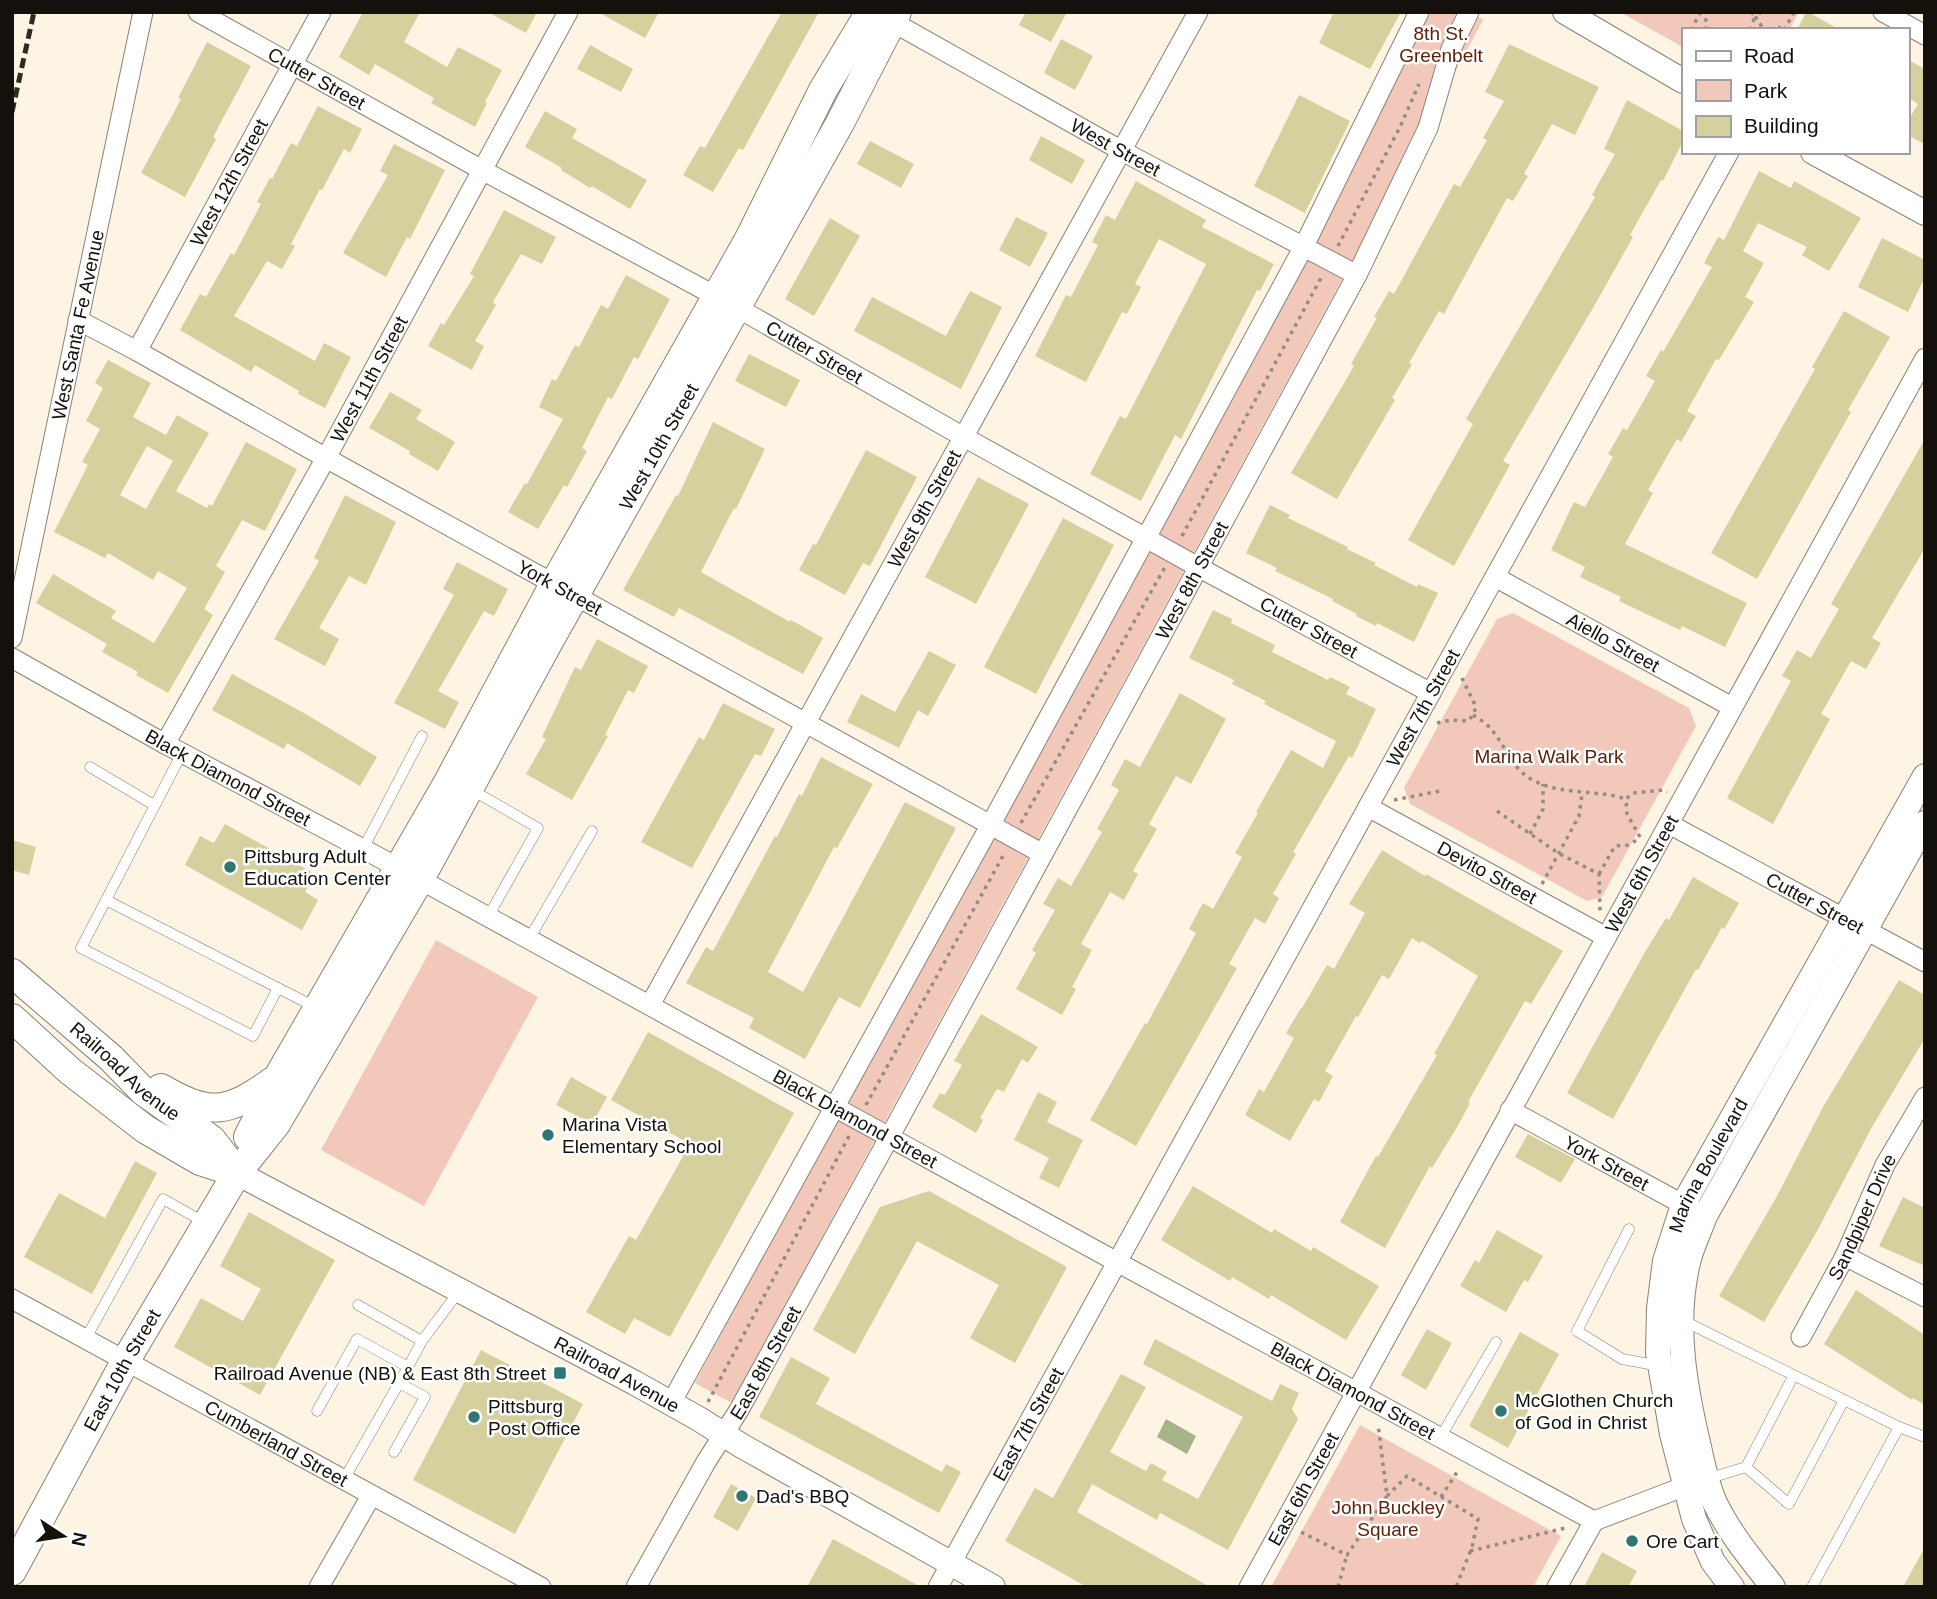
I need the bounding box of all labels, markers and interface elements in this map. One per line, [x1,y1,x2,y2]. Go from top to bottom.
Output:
park label: 8th St. Greenbelt [1399,23,1483,66]
legend [1682,28,1909,154]
street label: Cutter Street [264,43,369,114]
text: Road [1744,44,1794,67]
text: Park [1744,79,1788,102]
street label: West Street [1067,114,1165,181]
text: Building [1744,114,1819,137]
street label: West 12th Street [186,115,272,250]
street label: West Santa Fe Avenue [48,228,108,422]
street label: West 11th Street [327,312,412,446]
street label: Cutter Street [762,316,867,388]
street label: West 10th Street [615,379,703,513]
street label: West 9th Street [884,446,966,571]
street label: West 8th Street [1152,517,1233,643]
street label: York Street [514,556,606,620]
street label: Cutter Street [1256,593,1362,663]
street label: Aiello Street [1563,608,1664,677]
street label: West 7th Street [1382,645,1464,770]
street label: Black Diamond Street [142,725,315,831]
park label: Marina Walk Park [1474,746,1624,767]
street label: West 6th Street [1601,811,1683,936]
street label: Devito Street [1434,837,1541,909]
place label: Pittsburg Adult Education Center [244,846,391,889]
marker: Pittsburg Adult Education Center [222,859,238,875]
street label: Cutter Street [1762,868,1868,938]
street label: Railroad Avenue [66,1018,184,1125]
street label: Black Diamond Street [770,1065,942,1173]
street label: Marina Boulevard [1665,1095,1752,1235]
place label: Marina Vista Elementary School [562,1114,721,1157]
marker: Marina Vista Elementary School [540,1127,556,1143]
street label: York Street [1560,1132,1653,1195]
street label: Sandpiper Drive [1824,1150,1900,1284]
street label: East 8th Street [726,1302,805,1423]
street label: East 10th Street [80,1305,165,1435]
street label: Railroad Avenue [551,1332,683,1417]
street label: Black Diamond Street [1267,1338,1439,1444]
place label: Railroad Avenue (NB) & East 8th Street [214,1363,547,1384]
street label: East 7th Street [989,1364,1068,1484]
marker: Railroad Avenue (NB) & East 8th Street [552,1365,568,1381]
place label: McGlothen Church of God in Christ [1515,1390,1673,1433]
street label: Cumberland Street [201,1396,352,1491]
place label: Pittsburg Post Office [488,1396,581,1439]
marker: McGlothen Church of God in Christ [1493,1403,1509,1419]
marker: Pittsburg Post Office [466,1409,482,1425]
street label: East 6th Street [1264,1428,1343,1549]
place label: Dad's BBQ [756,1486,849,1507]
marker: Dad's BBQ [734,1488,750,1504]
park label: John Buckley Square [1331,1497,1445,1540]
north arrow [28,1501,98,1571]
text: N [67,1531,91,1548]
place label: Ore Cart [1646,1531,1720,1552]
marker: Ore Cart [1624,1533,1640,1549]

